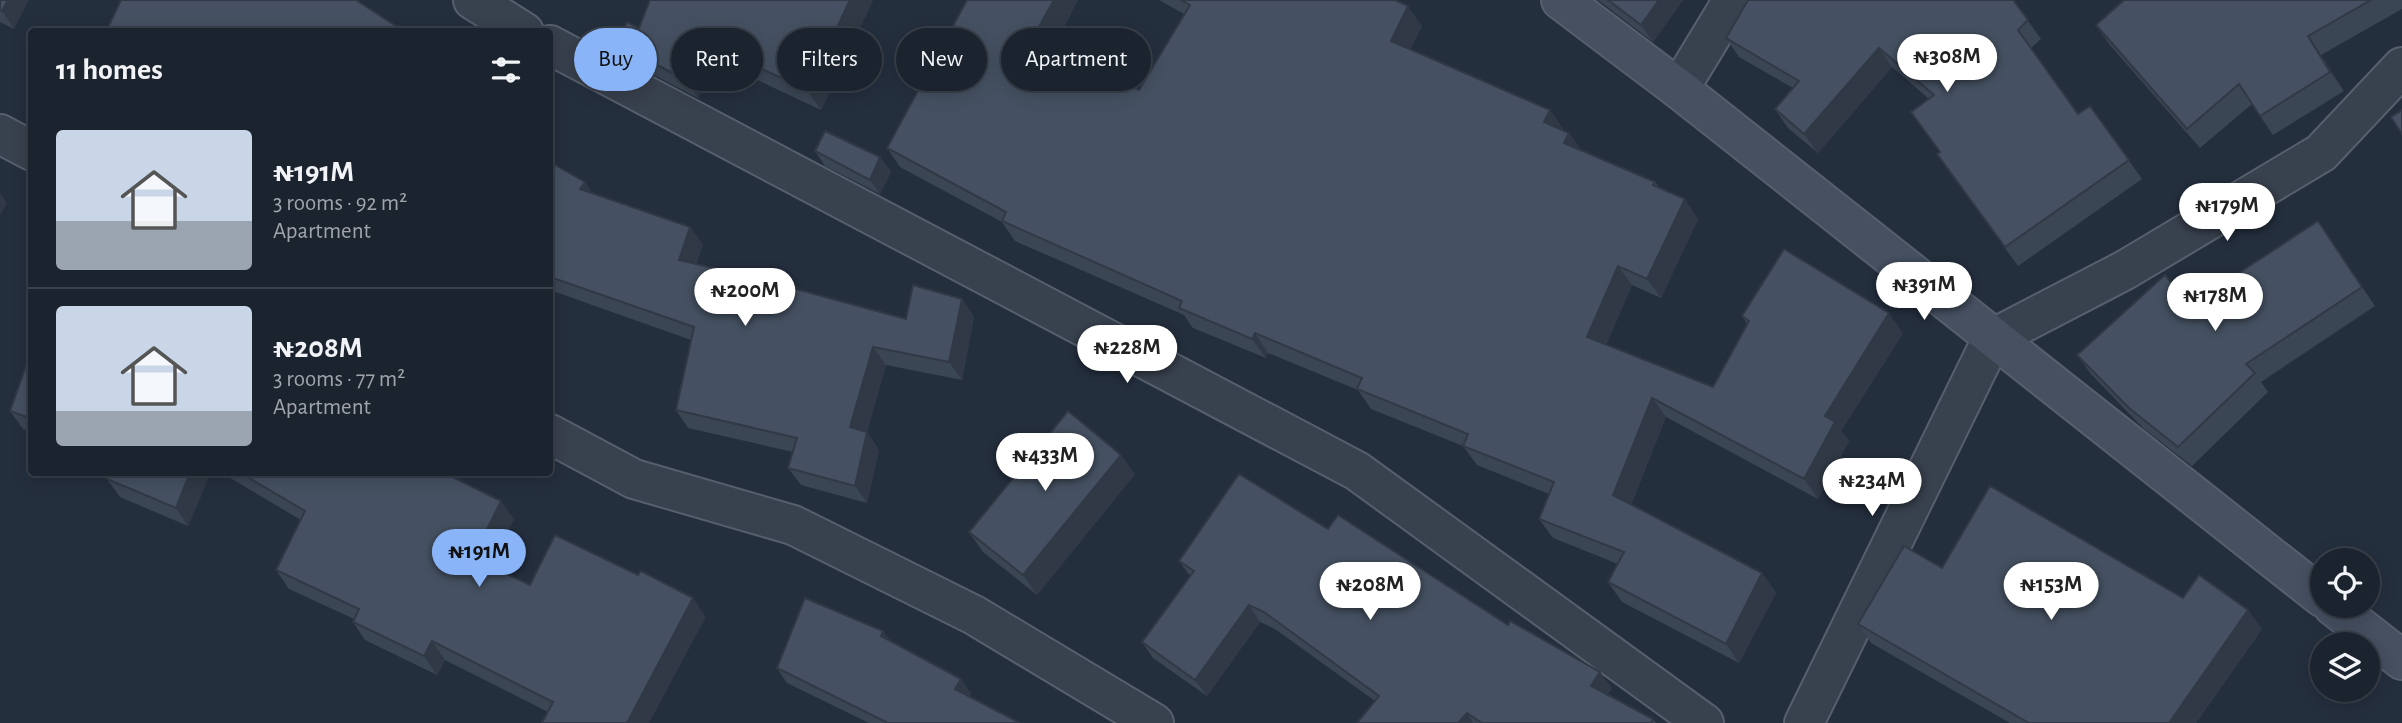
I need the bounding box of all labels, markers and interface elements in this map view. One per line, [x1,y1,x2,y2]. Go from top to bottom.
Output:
chip: Buy [574,28,657,91]
chip: Rent [671,28,763,91]
chip: Filters [777,28,882,91]
chip: New [896,28,987,91]
chip: Apartment [1001,28,1151,91]
pin: ₦308M [1898,34,1996,94]
text: ₦308M [1913,45,1981,68]
icon: filters [487,51,525,89]
text: 11 homes [56,55,163,85]
text: ₦191M [273,157,354,187]
icon: home [112,158,196,242]
pin: ₦179M [2178,184,2276,243]
text: 3 rooms · 92 m² [273,192,407,215]
text: ₦179M [2195,194,2259,217]
text: Apartment [273,220,371,243]
pin: ₦391M [1875,262,1973,322]
pin: ₦200M [696,268,794,328]
text: ₦391M [1892,273,1956,296]
pin: ₦178M [2166,274,2264,333]
text: ₦200M [710,279,780,302]
text: ₦178M [2183,284,2247,307]
pin: ₦228M [1078,326,1176,385]
text: ₦208M [273,333,363,363]
icon: home [112,334,196,418]
text: ₦228M [1093,336,1161,359]
text: 3 rooms · 77 m² [273,368,405,391]
text: Apartment [273,396,371,419]
pin: ₦433M [996,434,1094,493]
text: ₦433M [1012,444,1078,467]
pin: ₦234M [1823,458,1921,518]
text: ₦234M [1839,469,1905,492]
pin: ₦191M [430,530,528,589]
text: ₦191M [448,540,510,563]
map controls [2310,548,2380,702]
button: locate [2310,548,2380,618]
pin: ₦208M [1321,562,1419,622]
pin: ₦153M [2002,562,2100,622]
text: ₦208M [1336,573,1404,596]
text: ₦153M [2020,573,2082,596]
button: layers [2310,632,2380,702]

